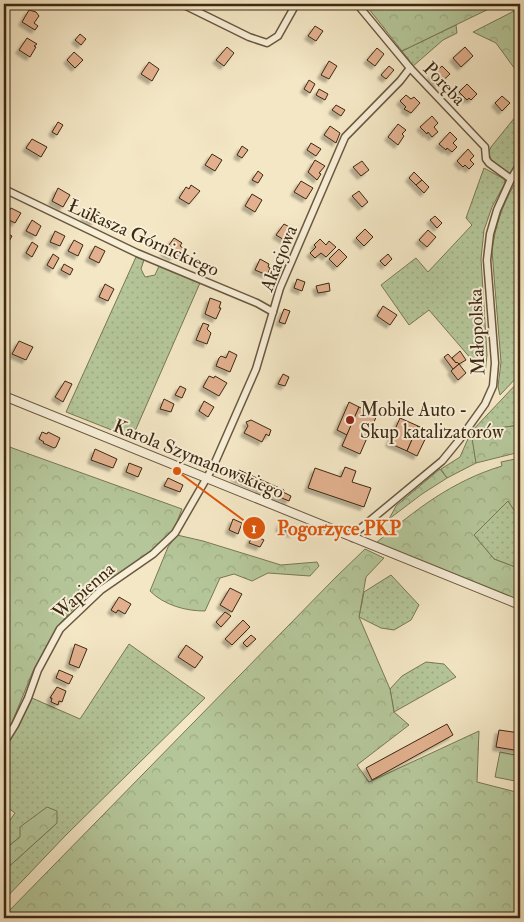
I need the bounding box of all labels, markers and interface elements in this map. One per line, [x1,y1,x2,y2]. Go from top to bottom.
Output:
street label: Poręba [418,57,471,111]
street label: Łukasza Górnickiego [64,194,223,282]
street label: Akacjowa [254,222,303,296]
street label: Małopolska [463,288,492,376]
place label: Mobile Auto - Skup katalizatorów [360,398,504,445]
street label: Karola Szymanowskiego [110,414,288,504]
marker: Mobile Auto - Skup katalizatorów [344,414,356,426]
callout: Pogorzyce PKP [242,511,411,546]
text: Pogorzyce PKP [277,516,401,542]
text: 1 [251,519,257,538]
street label: Wapienna [47,557,121,626]

